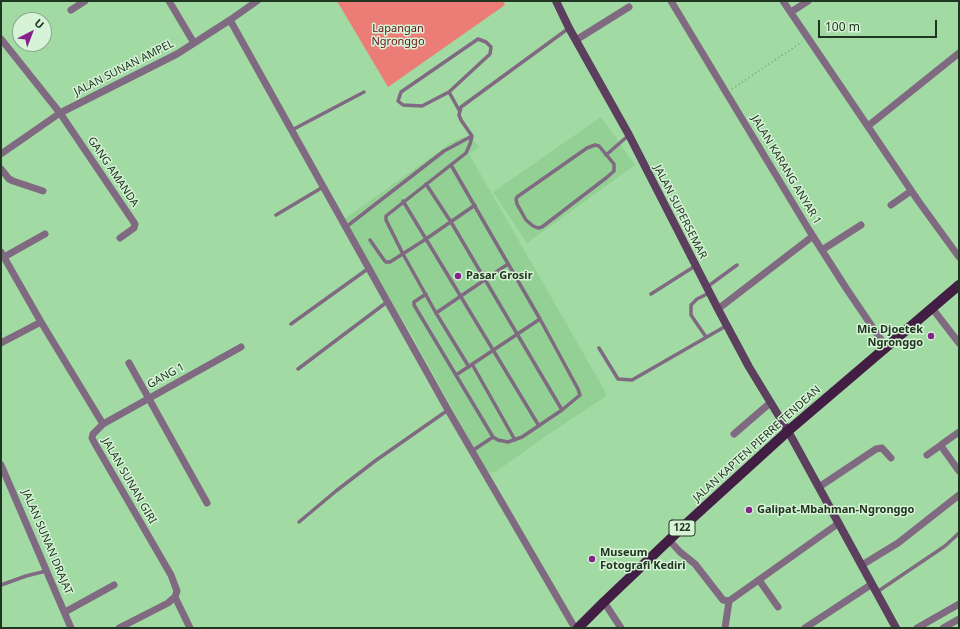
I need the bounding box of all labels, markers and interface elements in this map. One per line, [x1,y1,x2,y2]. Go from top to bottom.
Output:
north arrow [12,12,52,52]
scale bar [820,12,939,38]
text: U [32,15,48,32]
text: 100 m [825,18,860,35]
park label: Lapangan Ngronggo [371,22,425,48]
street label: JALAN SUNAN AMPEL [72,37,176,99]
street label: JALAN KARANG ANYAR 1 [748,113,824,227]
street label: GANG AMANDA [85,135,141,209]
street label: JALAN SUPERSEMAR [651,163,709,261]
place label: Pasar Grosir [466,269,533,283]
marker: Pasar Grosir [453,271,463,281]
place label: Mie Djoetek Ngronggo [857,323,923,349]
marker: Mie Djoetek Ngronggo [926,331,936,341]
street label: GANG 1 [145,360,187,392]
street label: JALAN KAPTEN PIERRE TENDEAN [690,383,824,505]
street label: JALAN SUNAN GIRI [99,436,159,526]
street label: JALAN SUNAN DRAJAT [19,488,75,596]
place label: Galipat-Mbahman-Ngronggo [757,503,914,517]
marker: Galipat-Mbahman-Ngronggo [744,505,754,515]
road number: 122 [669,520,695,536]
place label: Museum Fotografi Kediri [600,546,686,572]
marker: Museum Fotografi Kediri [587,554,597,564]

